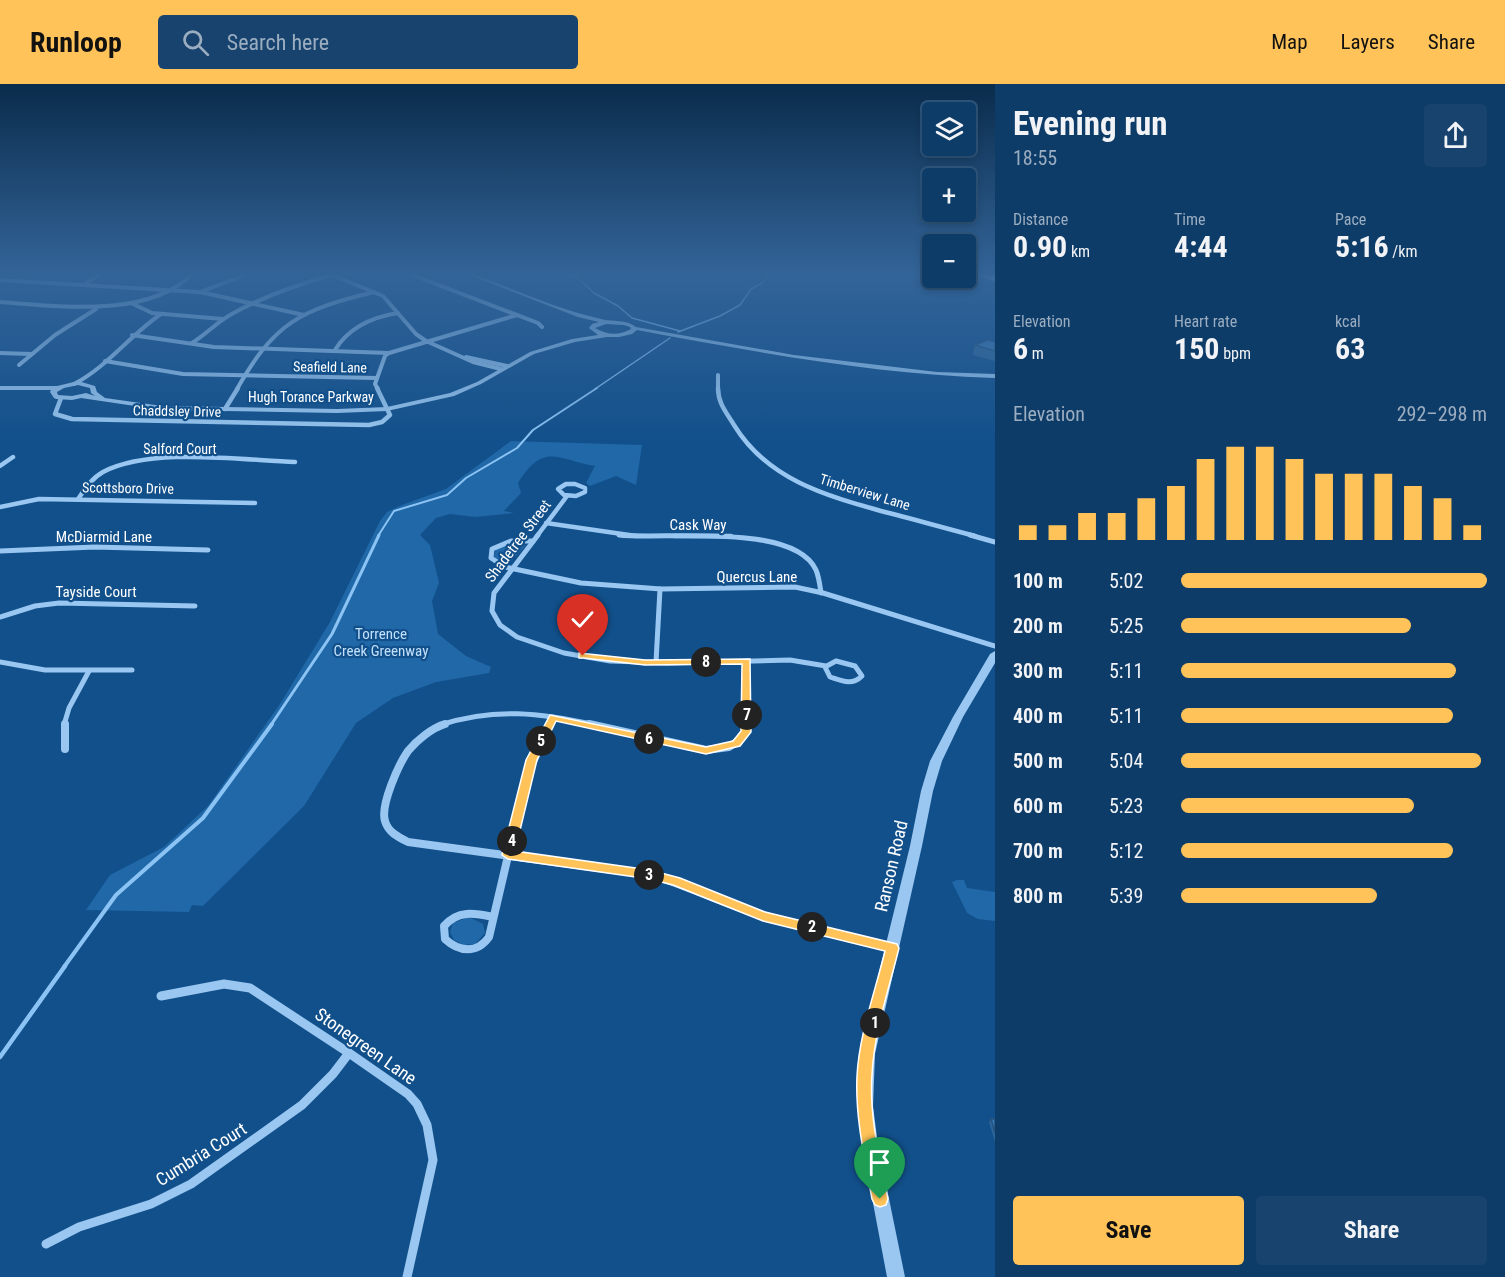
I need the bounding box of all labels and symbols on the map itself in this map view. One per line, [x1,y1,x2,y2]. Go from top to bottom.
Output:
street label: Seafield Lane [293,358,368,376]
street label: Hugh Torance Parkway [248,389,374,405]
street label: Chaddsley Drive [133,402,222,420]
street label: Salford Court [143,441,217,457]
street label: Timberview Lane [818,471,913,513]
street label: Scottsboro Drive [82,479,174,497]
street label: Shadetree Street [481,496,555,586]
street label: Cask Way [669,516,727,534]
street label: McDiarmid Lane [56,528,152,546]
street label: Quercus Lane [717,568,797,586]
street label: Tayside Court [55,583,137,601]
pin [557,594,608,656]
park label: Torrence Creek Greenway [334,625,428,660]
pin: 8 [691,647,721,677]
pin: 7 [732,700,762,730]
pin: 6 [634,724,664,754]
pin: 5 [526,726,556,756]
street label: Ranson Road [870,818,912,914]
pin: 4 [497,826,527,856]
pin: 3 [634,860,664,890]
pin: 2 [797,912,827,942]
street label: Stonegreen Lane [311,1003,421,1089]
pin: 1 [860,1008,890,1038]
street label: Cumbria Court [152,1118,250,1190]
pin [854,1137,905,1199]

